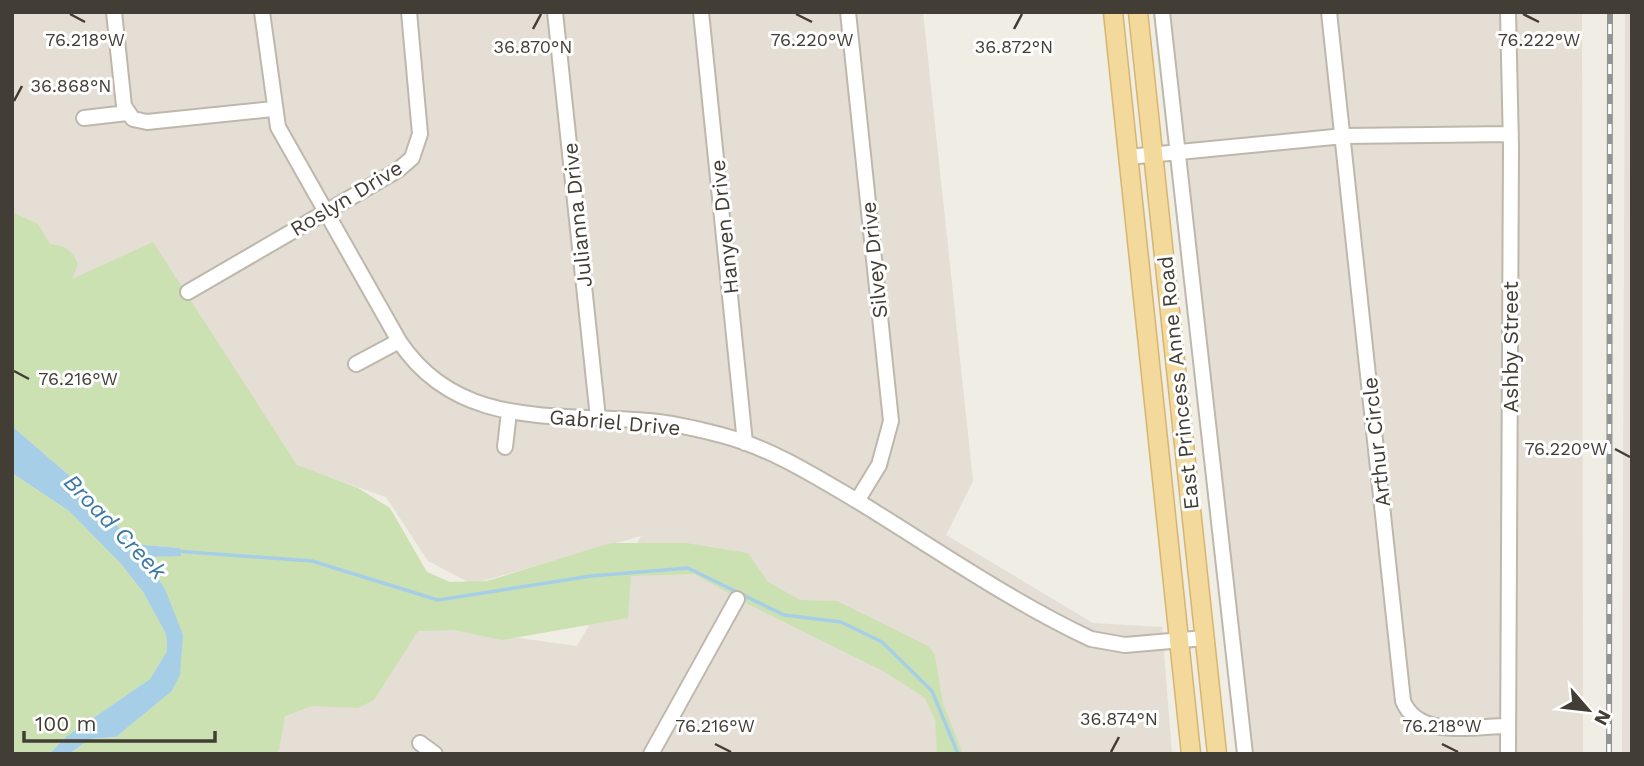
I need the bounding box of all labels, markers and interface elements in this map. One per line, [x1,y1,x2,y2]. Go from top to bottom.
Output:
text: 76.218°W [45,29,125,50]
text: 76.220°W [770,29,854,50]
text: 76.222°W [1498,29,1580,50]
text: 36.870°N [493,36,573,57]
text: 36.872°N [975,36,1053,57]
text: 36.868°N [31,75,111,96]
street label: Julianna Drive [557,141,597,289]
street label: Roslyn Drive [285,155,407,241]
street label: Hanyen Drive [705,158,743,296]
street label: Silvey Drive [855,200,893,320]
street label: East Princess Anne Road [1152,255,1204,511]
street label: Ashby Street [1498,281,1523,413]
text: 76.216°W [38,368,118,389]
street label: Arthur Circle [1357,376,1395,508]
street label: Gabriel Drive [548,404,682,440]
text: 76.220°W [1524,438,1608,459]
water label: Broad Creek [58,469,173,586]
north arrow [1553,675,1623,745]
scale bar [24,700,215,744]
text: N [1589,706,1616,729]
text: 36.874°N [1080,708,1158,729]
text: 100 m [35,711,97,736]
text: 76.216°W [675,715,755,736]
text: 76.218°W [1402,715,1482,736]

